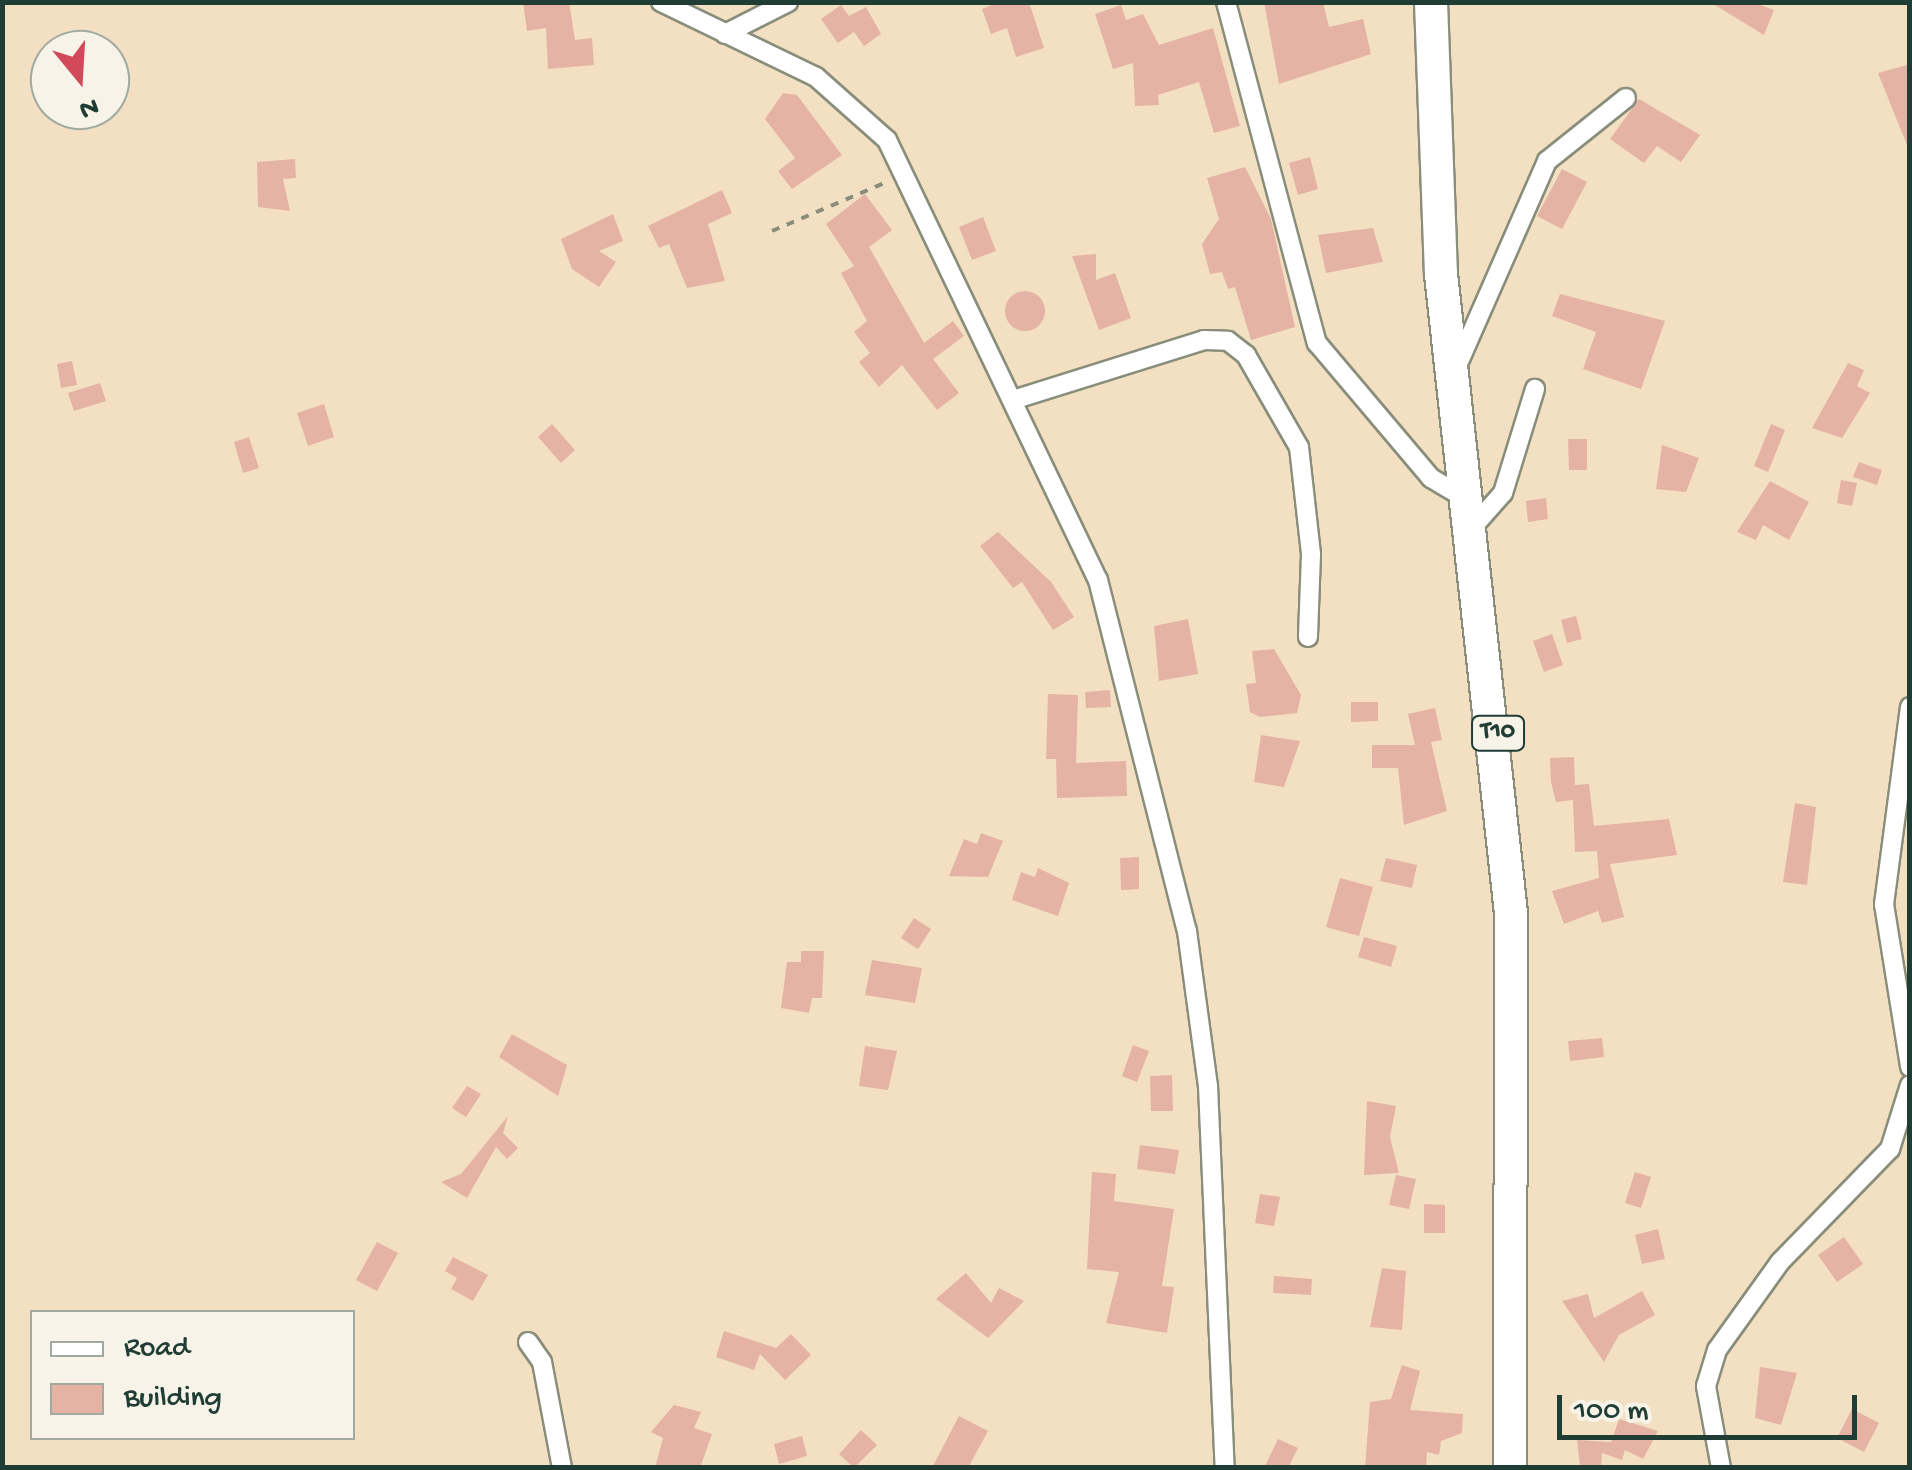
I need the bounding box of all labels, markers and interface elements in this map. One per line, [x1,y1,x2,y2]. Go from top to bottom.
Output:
north arrow [30,30,130,130]
text: N [75,89,103,126]
road number: T10 [1470,713,1526,753]
legend [30,1310,355,1440]
text: Road [124,1332,190,1367]
scale bar [1562,1375,1862,1437]
text: Building [124,1382,222,1417]
text: 100 m [1574,1395,1649,1430]

